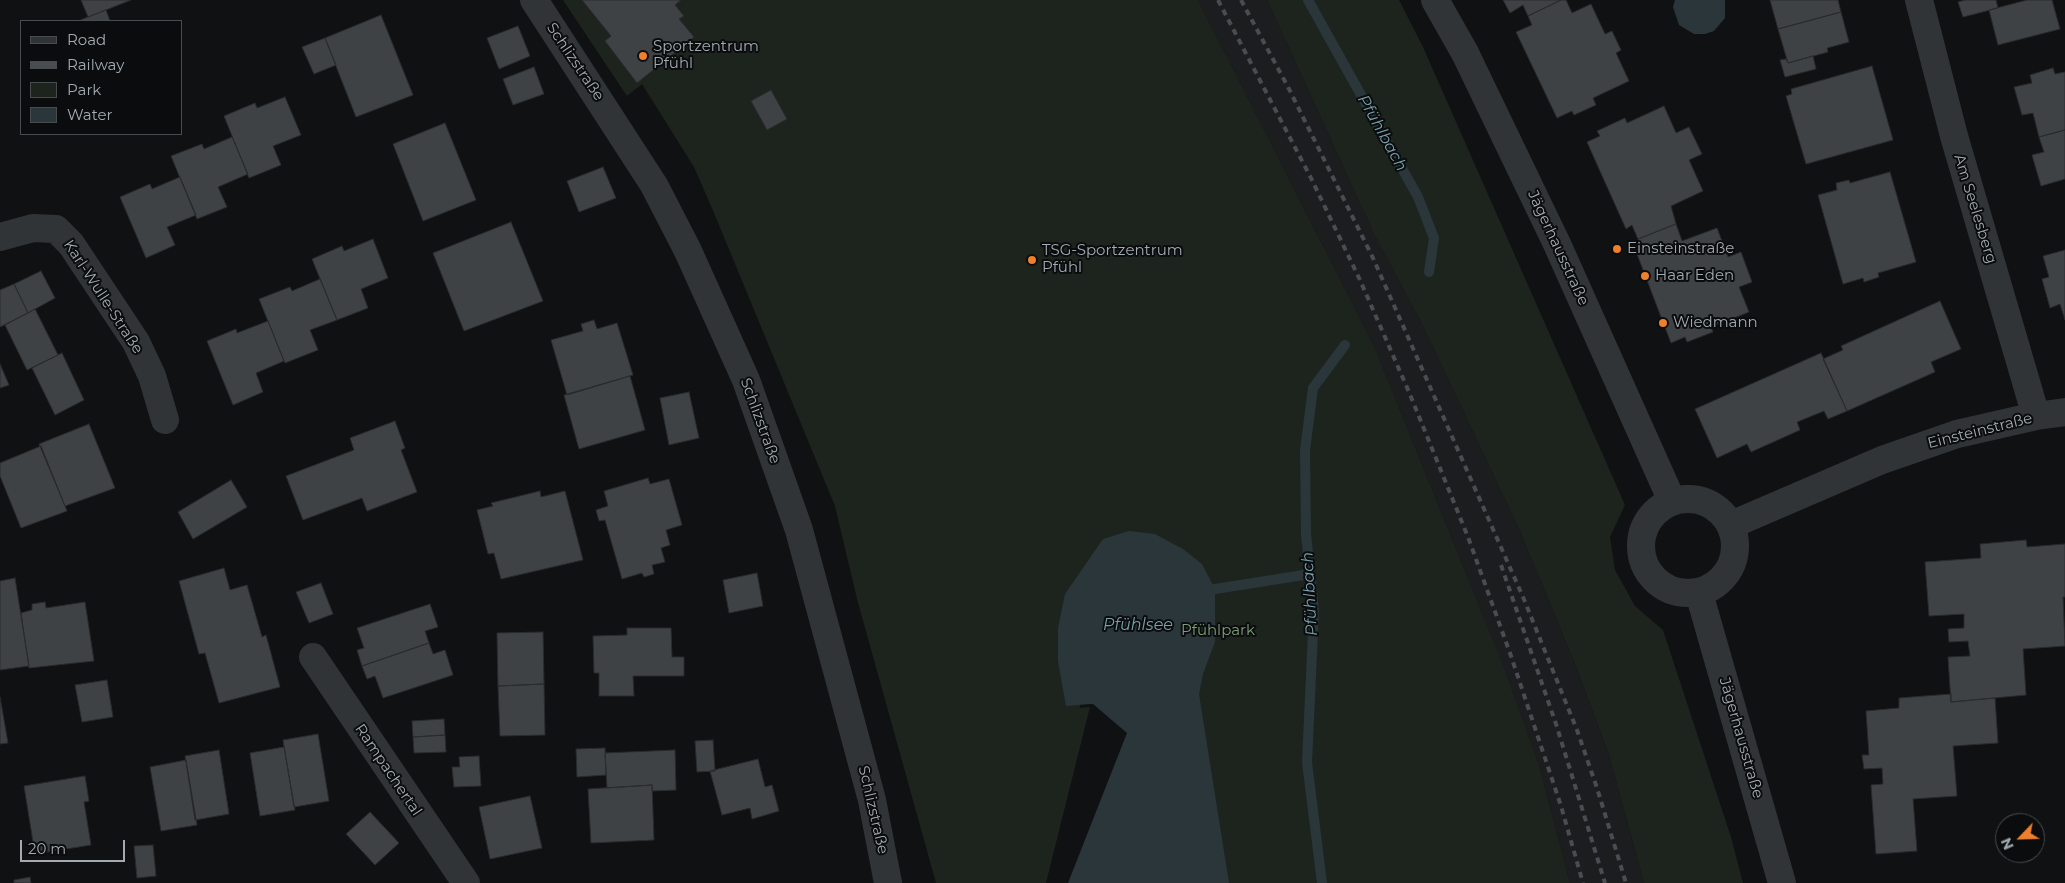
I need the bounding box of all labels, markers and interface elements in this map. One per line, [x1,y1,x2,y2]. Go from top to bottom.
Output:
legend [20,20,182,135]
street label: Schlizstraße [542,20,608,104]
text: Road [67,30,106,49]
place label: Sportzentrum Pfühl [653,38,759,73]
marker: Sportzentrum Pfühl [637,50,649,62]
text: Railway [67,55,124,74]
text: Park [67,80,101,99]
water label: Pfühlbach [1353,92,1411,174]
text: Water [67,105,113,124]
street label: Am Seelesberg [1950,152,2000,266]
street label: Jägerhausstraße [1523,188,1593,308]
street label: Karl-Wulle-Straße [59,237,147,357]
place label: Einsteinstraße [1627,240,1734,258]
place label: TSG-Sportzentrum Pfühl [1042,242,1183,277]
marker: Einsteinstraße [1611,243,1623,255]
marker: TSG-Sportzentrum Pfühl [1026,254,1038,266]
place label: Haar Eden [1655,267,1734,285]
marker: Haar Eden [1639,270,1651,282]
place label: Wiedmann [1673,314,1758,332]
marker: Wiedmann [1657,317,1669,329]
street label: Schlizstraße [736,376,784,466]
street label: Einsteinstraße [1926,409,2034,453]
water label: Pfühlbach [1298,551,1322,637]
water label: Pfühlsee [1103,615,1173,635]
park label: Pfühlpark [1181,622,1255,640]
street label: Jägerhausstraße [1715,676,1767,800]
street label: Rampachertal [351,721,425,819]
street label: Schlizstraße [854,764,892,856]
north arrow [1995,813,2045,863]
scale bar [22,830,128,862]
text: N [1997,835,2018,853]
text: 20 m [28,839,66,858]

